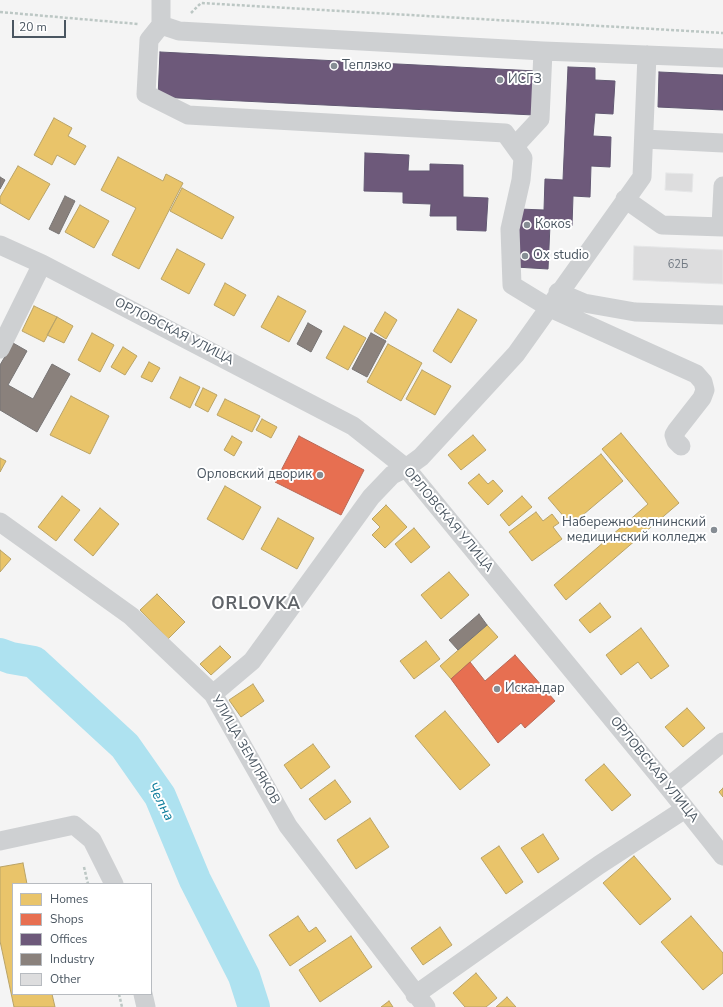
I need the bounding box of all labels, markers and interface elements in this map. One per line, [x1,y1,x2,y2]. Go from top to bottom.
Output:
scale bar [14,12,68,38]
text: 20 m [19,19,47,35]
place label: Теплэко [342,58,391,74]
marker: Теплэко [329,61,339,71]
place label: ИСГЗ [508,72,542,88]
marker: ИСГЗ [495,75,505,85]
place label: Кокоs [535,217,571,233]
marker: Кокоs [522,220,532,230]
place label: Ox studio [533,248,589,264]
marker: Ox studio [520,251,530,261]
house number: 62Б [668,258,688,272]
street label: ОРЛОВСКАЯ УЛИЦА [112,295,236,369]
street label: ОРЛОВСКАЯ УЛИЦА [400,464,496,576]
place label: Орловский дворик [197,467,312,483]
marker: Орловский дворик [315,470,325,480]
place label: Набережночелнинский медицинский колледж [562,515,706,546]
marker: Набережночелнинский медицинский колледж [709,525,719,535]
district label: ORLOVKA [211,595,301,615]
place label: Искандар [505,681,565,697]
marker: Искандар [492,684,502,694]
street label: УЛИЦА ЗЕМЛЯКОВ [207,693,283,807]
street label: ОРЛОВСКАЯ УЛИЦА [606,714,702,826]
water label: Челна [143,780,177,824]
legend [12,883,152,995]
text: Homes [50,891,88,907]
text: Shops [50,911,84,927]
text: Offices [50,931,87,947]
text: Industry [50,951,94,967]
text: Other [50,971,81,987]

